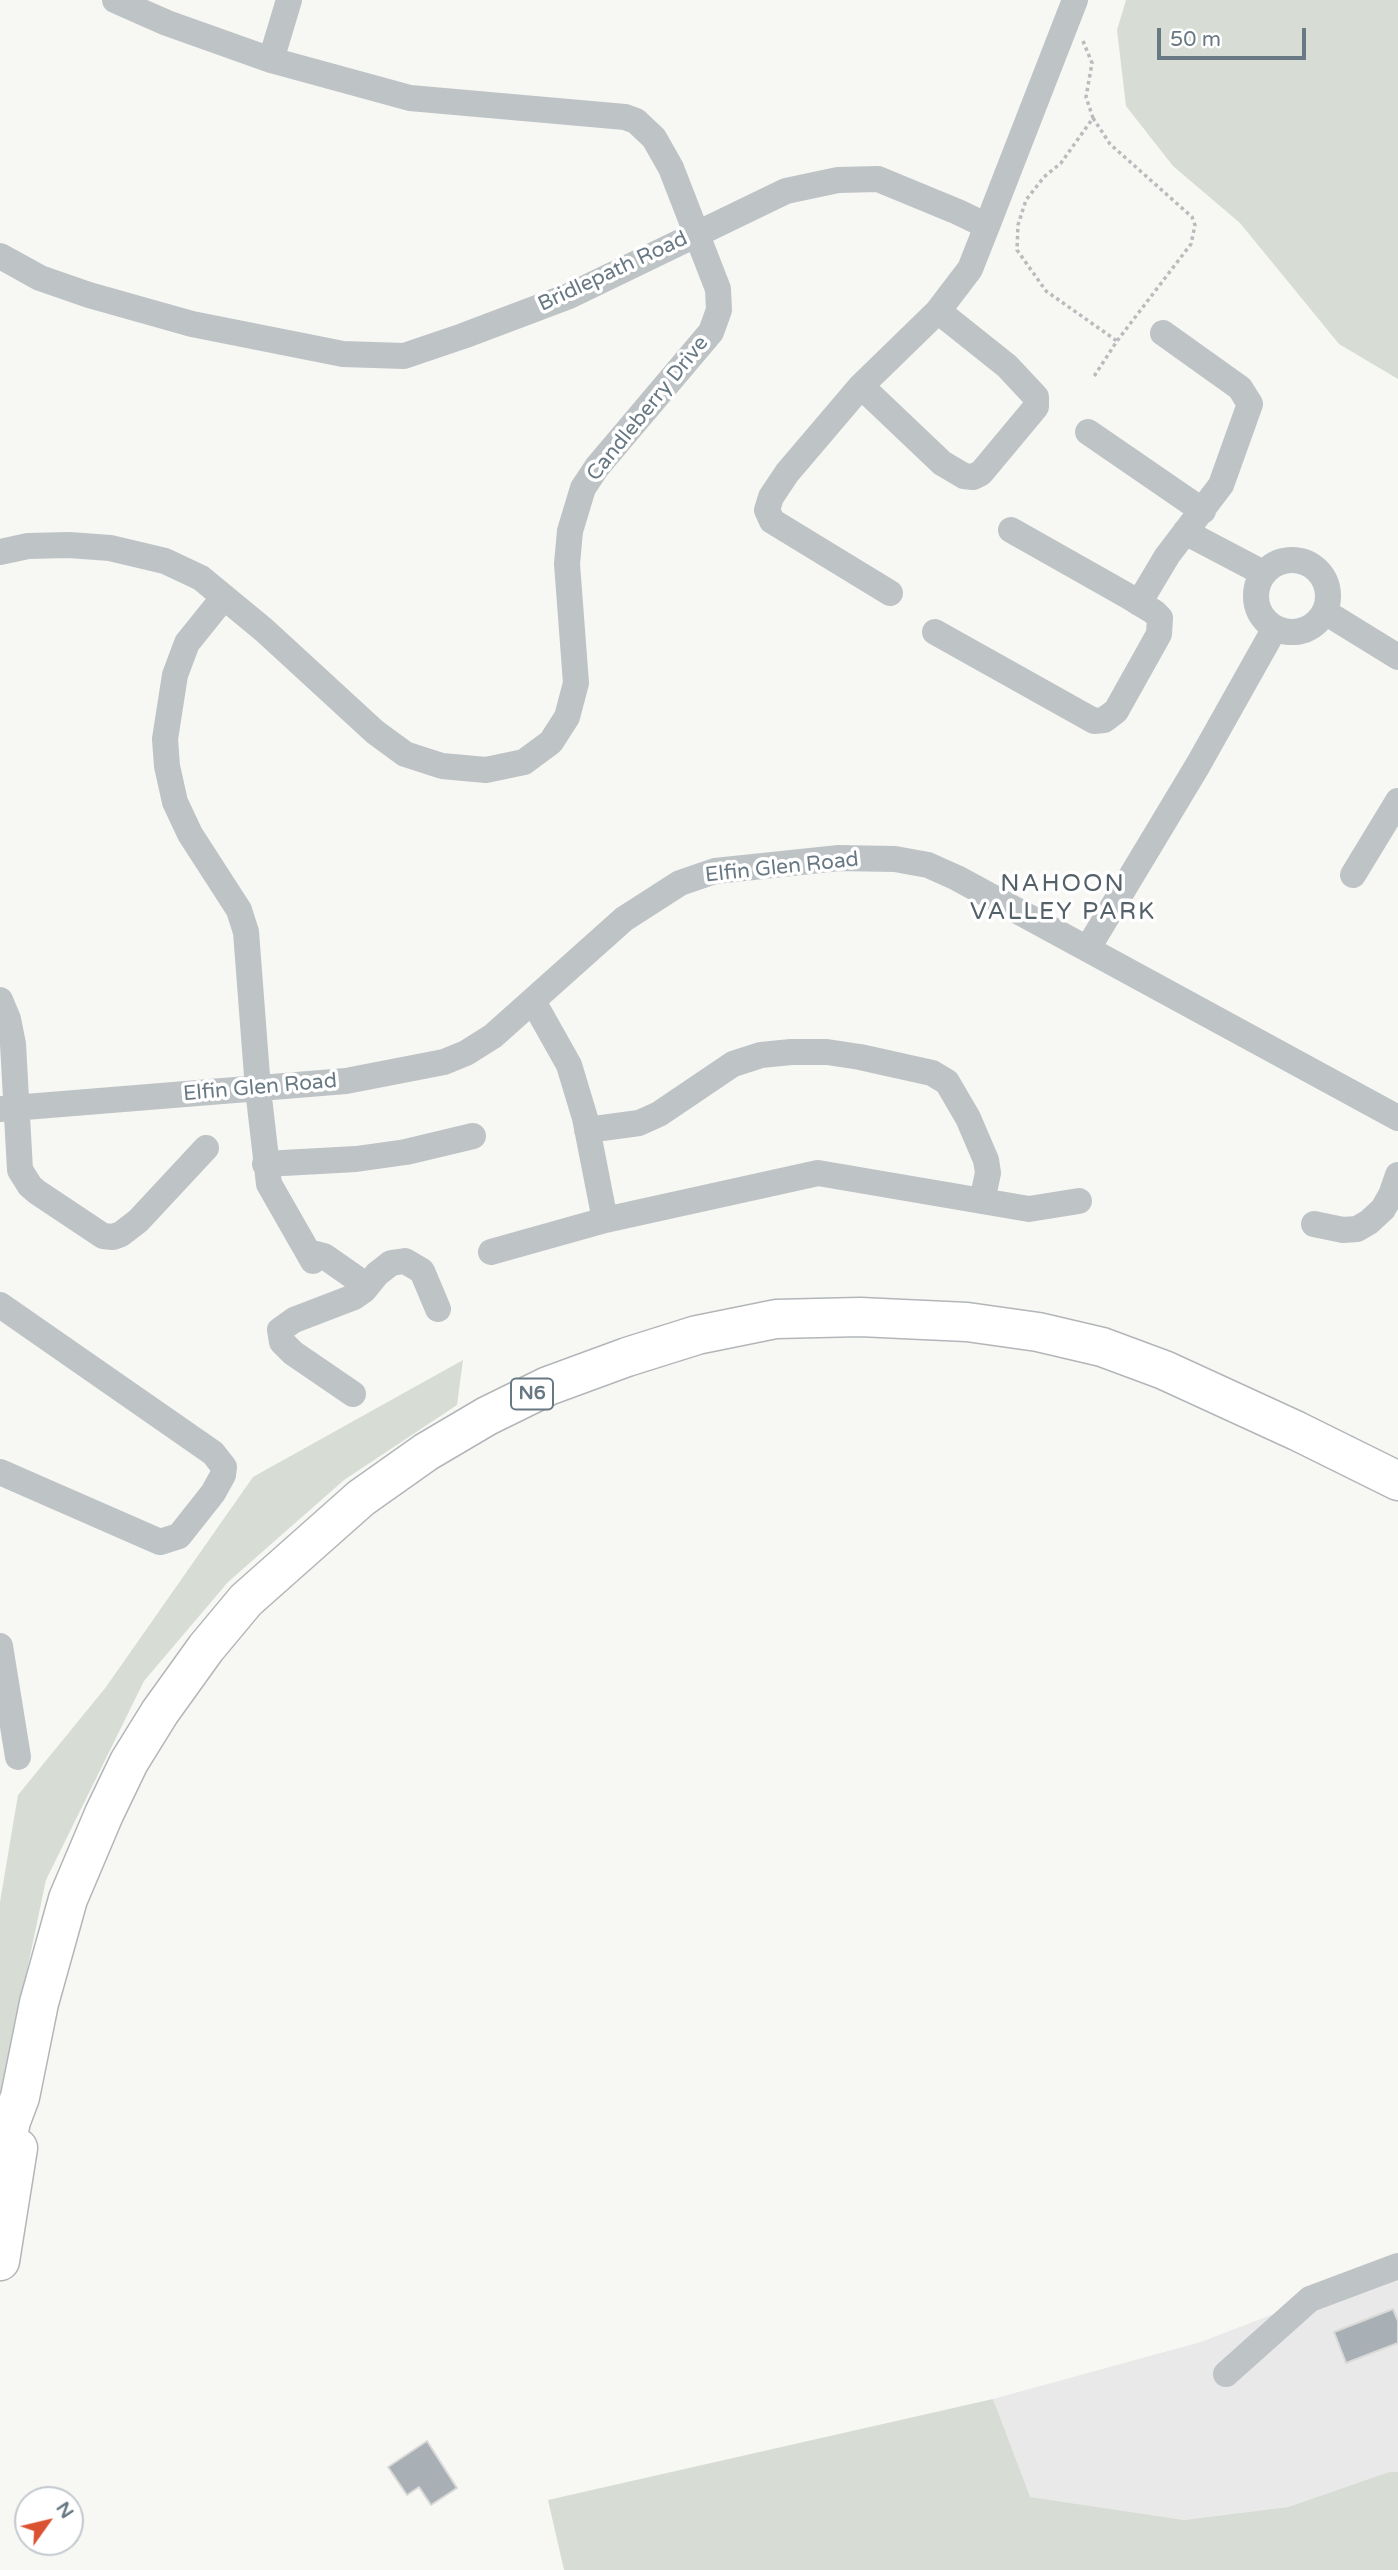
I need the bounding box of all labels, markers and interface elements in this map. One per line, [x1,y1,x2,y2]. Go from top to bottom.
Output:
scale bar [1160,14,1309,58]
text: 50 m [1170,27,1221,52]
street label: Bridlepath Road [534,226,692,318]
street label: Candleberry Drive [582,331,714,487]
street label: Elfin Glen Road [704,847,860,889]
district label: NAHOON VALLEY PARK [971,871,1155,927]
street label: Elfin Glen Road [182,1069,338,1107]
road number: N6 [511,1378,553,1410]
north arrow [14,2486,84,2556]
text: N [51,2498,78,2523]

